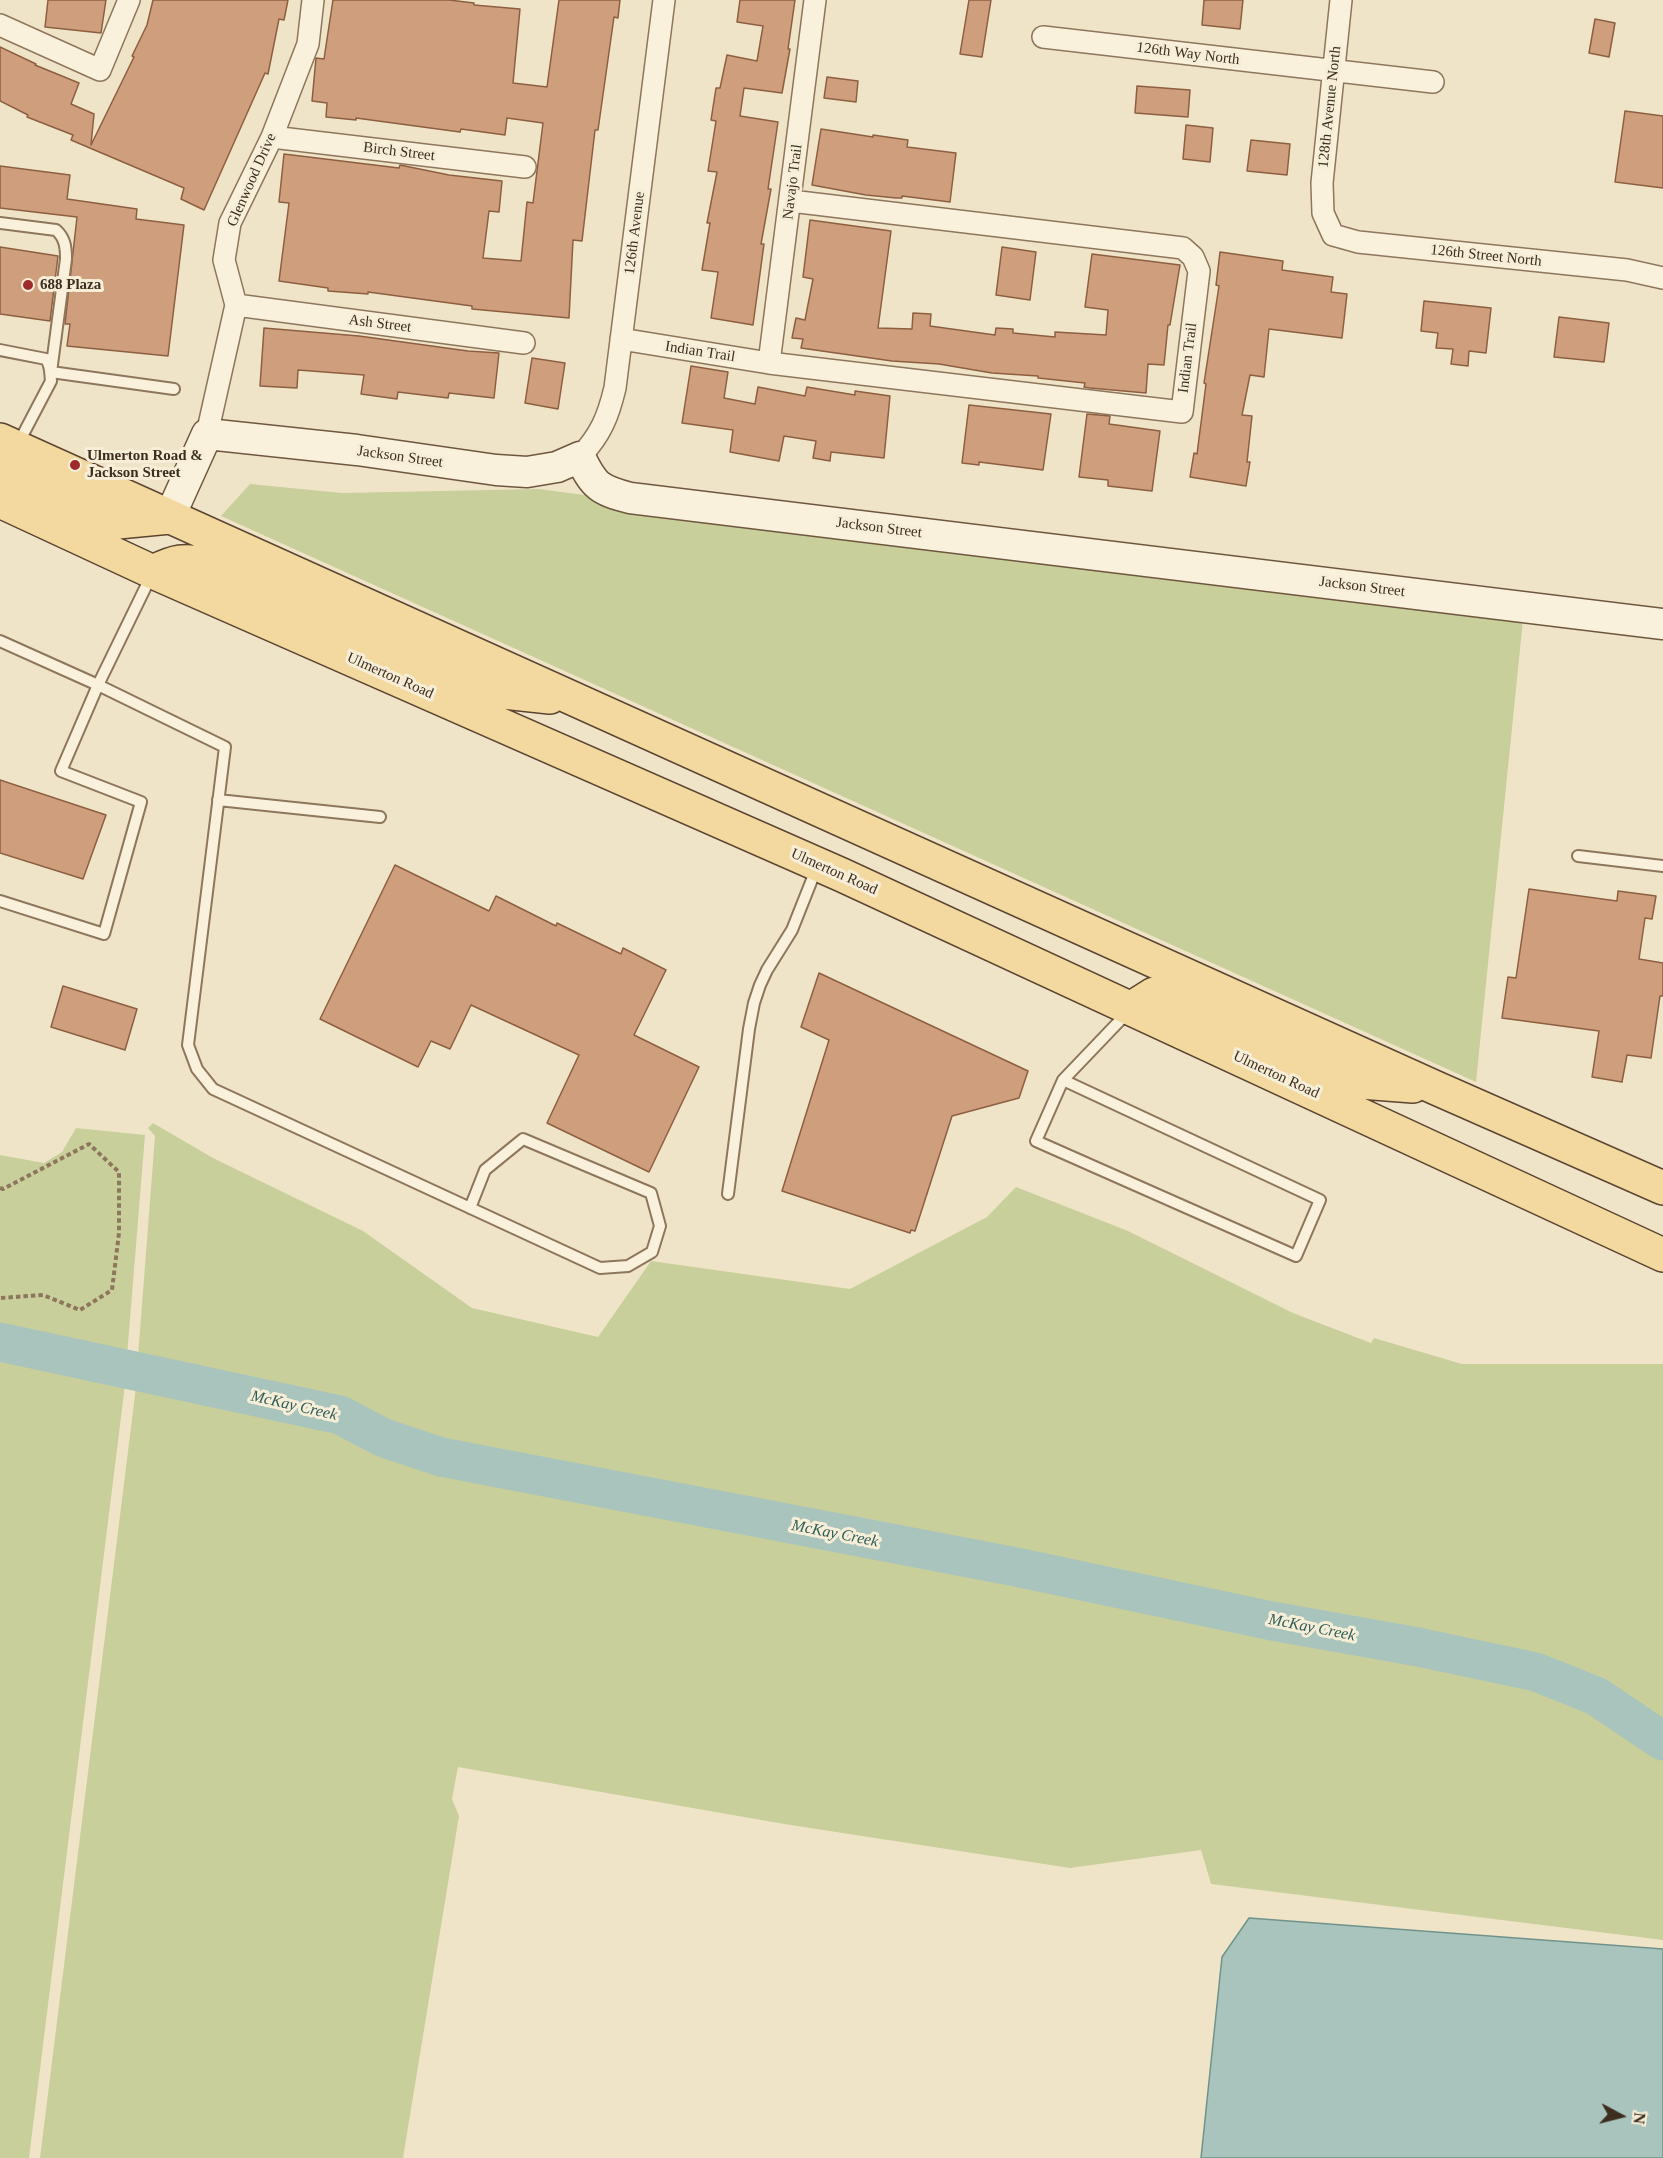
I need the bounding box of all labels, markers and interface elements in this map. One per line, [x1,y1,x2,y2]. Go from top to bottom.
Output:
street label: 126th Way North [1135,39,1241,69]
street label: 128th Avenue North [1315,45,1345,169]
street label: Glenwood Drive [223,130,281,230]
street label: Birch Street [362,139,436,165]
street label: Navajo Trail [779,143,807,221]
street label: 126th Avenue [621,190,649,276]
street label: 126th Street North [1430,241,1542,271]
place label: 688 Plaza [40,276,101,294]
marker: 688 Plaza [21,278,35,292]
street label: Ash Street [348,311,412,337]
street label: Indian Trail [1175,322,1201,394]
street label: Indian Trail [664,338,736,366]
street label: Jackson Street [356,442,444,472]
place label: Ulmerton Road & Jackson Street [87,447,203,482]
marker: Ulmerton Road & Jackson Street [68,458,82,472]
street label: Jackson Street [835,514,923,542]
street label: Jackson Street [1318,573,1406,601]
street label: Ulmerton Road [344,649,436,703]
street label: Ulmerton Road [788,845,880,899]
street label: Ulmerton Road [1230,1047,1322,1103]
water label: McKay Creek [249,1387,339,1425]
water label: McKay Creek [790,1516,880,1552]
water label: McKay Creek [1267,1610,1357,1646]
north arrow [1591,2086,1651,2146]
text: N [1630,2111,1649,2125]

